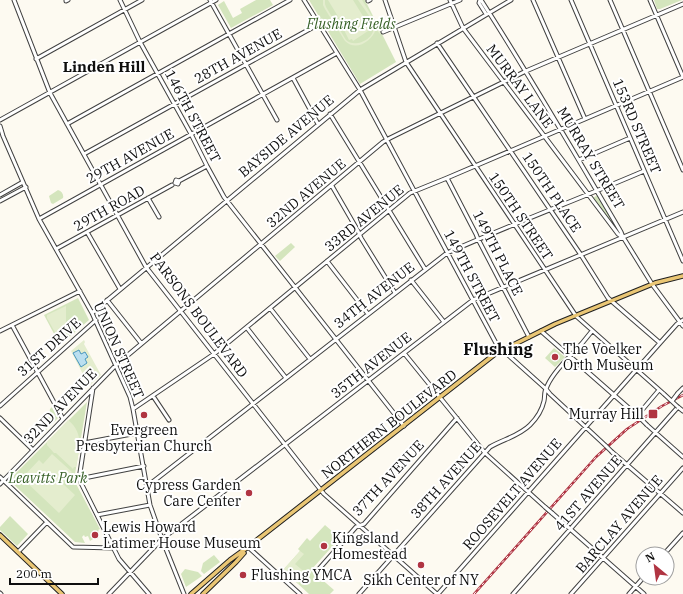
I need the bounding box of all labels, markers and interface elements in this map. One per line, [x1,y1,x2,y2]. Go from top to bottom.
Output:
park label: Flushing Fields [305,15,396,33]
street label: 28TH AVENUE [191,24,285,88]
street label: MURRAY LANE [483,41,557,132]
district label: Linden Hill [63,57,145,76]
street label: 146TH STREET [161,67,225,165]
street label: 153RD STREET [609,76,665,176]
street label: BAYSIDE AVENUE [235,91,337,181]
street label: MURRAY STREET [553,104,629,212]
street label: 29TH AVENUE [83,124,177,188]
street label: 150TH PLACE [519,148,586,236]
street label: 32ND AVENUE [263,155,349,231]
street label: 150TH STREET [485,169,557,263]
street label: 29TH ROAD [70,181,148,235]
street label: 33RD AVENUE [321,181,407,255]
street label: 149TH PLACE [469,207,527,299]
street label: 149TH STREET [440,227,504,325]
street label: PARSONS BOULEVARD [146,249,252,381]
street label: 34TH AVENUE [330,258,418,332]
street label: UNION STREET [90,299,148,401]
street label: 31ST DRIVE [13,314,85,380]
street label: 35TH AVENUE [327,328,415,402]
district label: Flushing [463,339,533,359]
place label: The Voelker Orth Museum [563,340,654,374]
marker: The Voelker Orth Museum [550,352,560,362]
street label: 32ND AVENUE [19,364,101,448]
street label: NORTHERN BOULEVARD [318,365,460,482]
place label: Murray Hill [569,405,644,423]
marker: Murray Hill [647,408,659,420]
marker: Evergreen Presbyterian Church [139,410,149,420]
place label: Evergreen Presbyterian Church [76,421,213,455]
street label: ROOSEVELT AVENUE [459,435,565,553]
street label: 37TH AVENUE [348,436,428,520]
street label: 38TH AVENUE [407,438,485,522]
street label: 41ST AVENUE [550,451,626,535]
park label: Leavitts Park [8,469,88,487]
street label: BARCLAY AVENUE [572,472,666,576]
place label: Cypress Garden Care Center [136,476,242,510]
marker: Cypress Garden Care Center [244,488,254,498]
place label: Lewis Howard Latimer House Museum [103,518,261,552]
place label: Kingsland Homestead [332,529,408,563]
marker: Lewis Howard Latimer House Museum [90,530,100,540]
marker: Kingsland Homestead [319,541,329,551]
north arrow [635,546,675,586]
scale bar [10,560,98,586]
marker: Sikh Center of NY [416,560,426,570]
text: 200 m [16,566,52,581]
place label: Flushing YMCA [251,566,352,584]
marker: Flushing YMCA [238,570,248,580]
place label: Sikh Center of NY [363,571,479,589]

